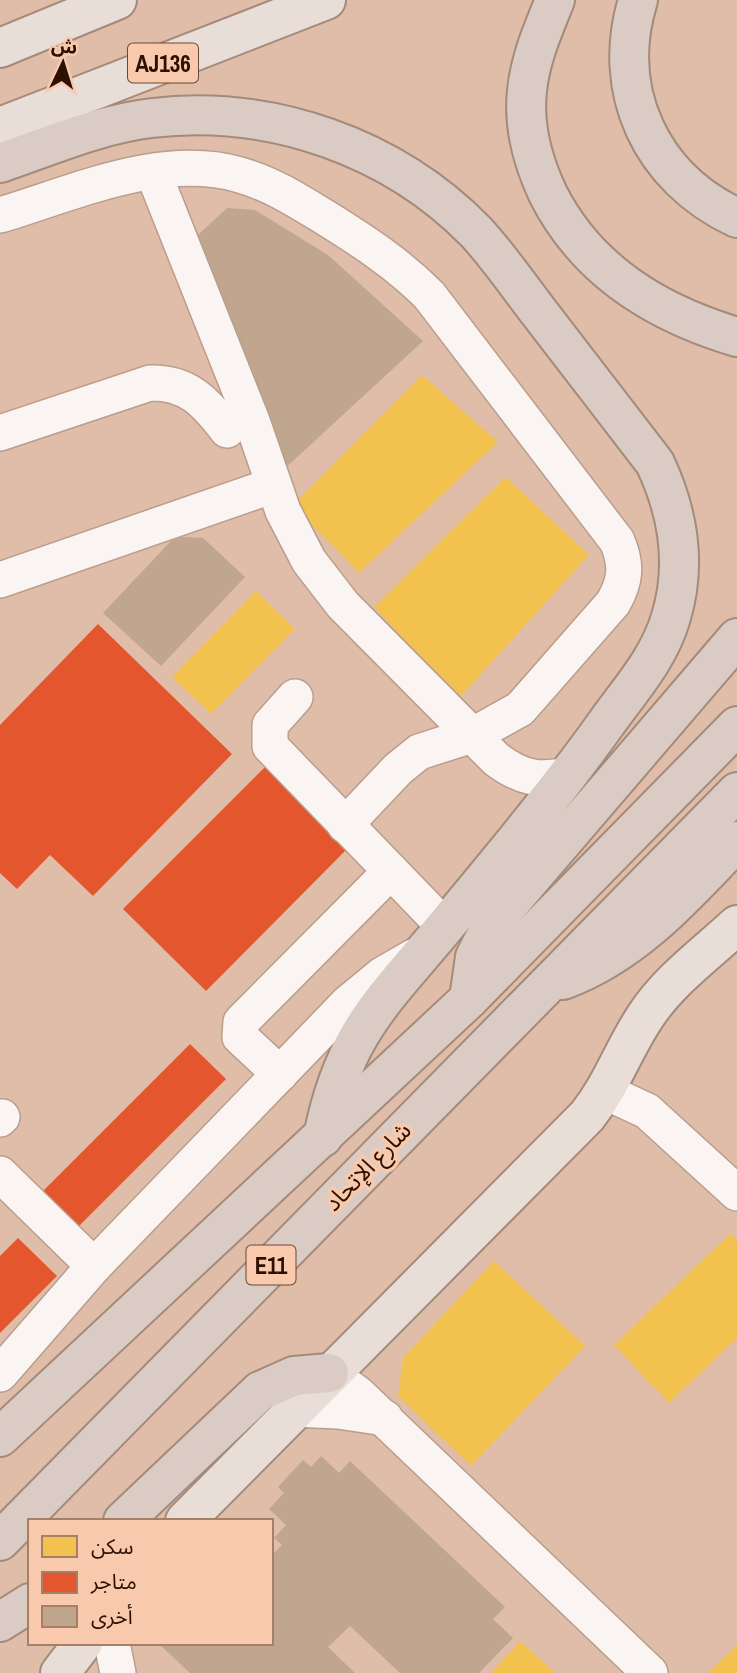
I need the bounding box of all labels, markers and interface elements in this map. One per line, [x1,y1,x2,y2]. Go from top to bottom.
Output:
north arrow [28,28,98,98]
text: ش [50,32,78,60]
road number: AJ136 [128,44,198,82]
street label: شارع الإتحاد [316,1114,419,1219]
road number: E11 [246,1246,296,1284]
legend [28,1519,273,1645]
text: سكن [91,1532,133,1561]
text: متاجر [90,1567,137,1596]
text: أخرى [91,1602,133,1631]

